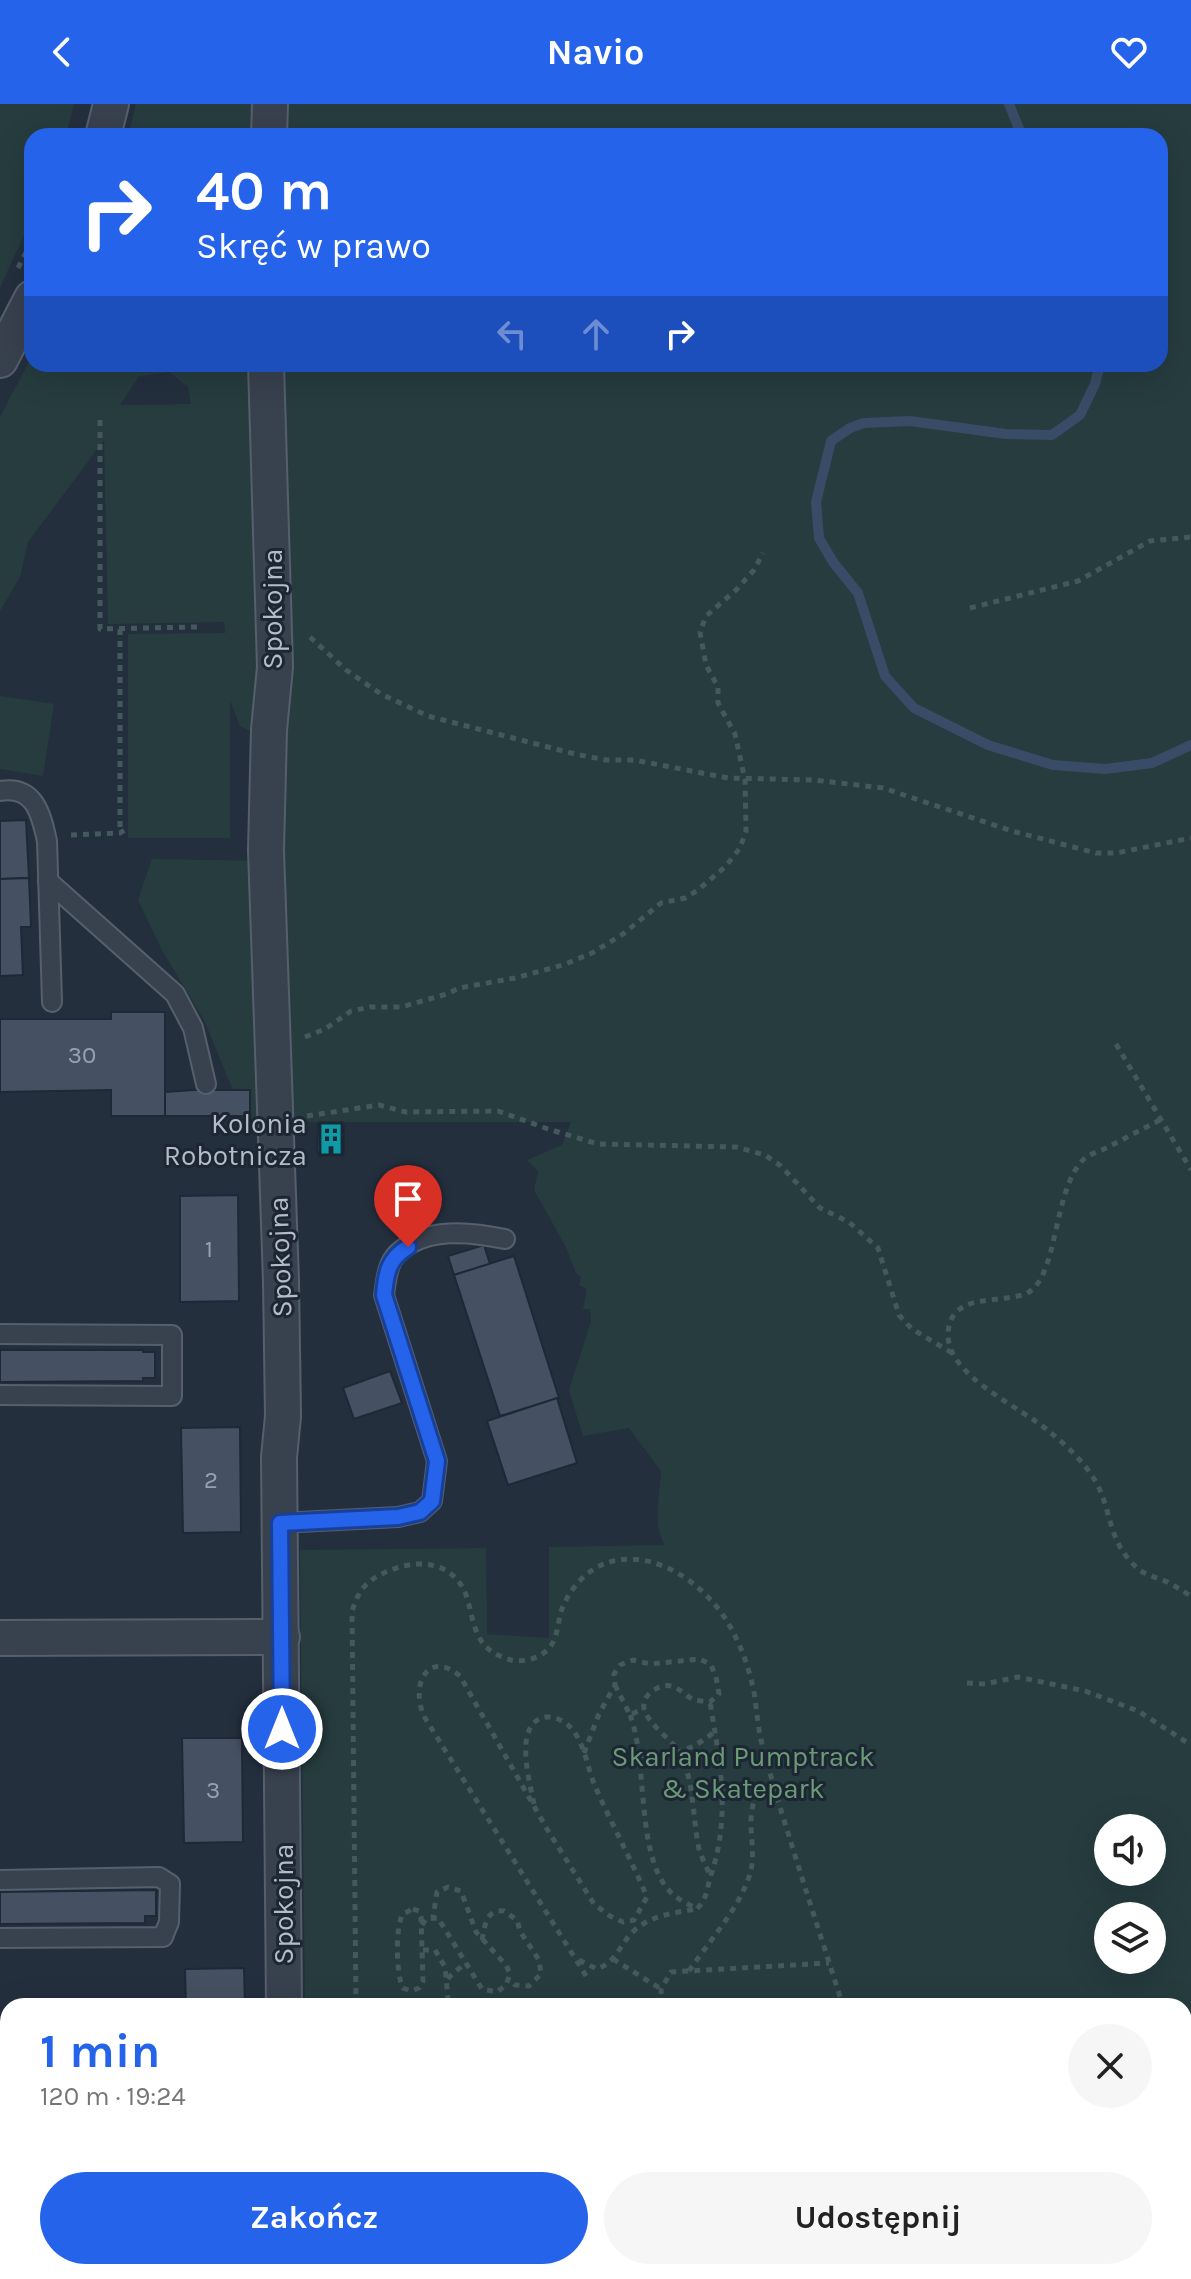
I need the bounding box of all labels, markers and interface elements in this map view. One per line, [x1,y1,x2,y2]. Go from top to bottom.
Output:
icon: back [40,30,84,74]
icon: heart [1107,30,1151,74]
text: Navio [547,31,644,73]
text: 40 m [196,158,332,223]
icon: right [64,160,168,264]
text: Skręć w prawo [196,225,431,267]
icon: left [490,312,534,356]
icon: ahead [574,312,618,356]
icon: right [658,312,702,356]
street label: Spokojna [256,549,289,669]
house number: 30 [68,1041,96,1069]
place label: Kolonia Robotnicza [164,1107,307,1172]
building icon: Kolonia Robotnicza [314,1122,348,1156]
pin [374,1165,442,1247]
icon: arrive [386,1177,430,1221]
street label: Spokojna [261,1196,299,1318]
house number: 1 [205,1235,213,1263]
house number: 2 [204,1466,218,1494]
position arrow [240,1687,324,1771]
park label: Skarland Pumptrack & Skatepark [612,1740,874,1805]
house number: 3 [206,1776,220,1804]
map controls [1094,1814,1166,1974]
button: sound [1094,1814,1166,1886]
street label: Spokojna [267,1844,300,1964]
button: layers [1094,1902,1166,1974]
text: 1 min [40,2023,160,2079]
button: close [1068,2024,1152,2108]
text: 120 m · 19:24 [40,2081,186,2112]
button: Zakończ [40,2172,588,2264]
button: Udostępnij [604,2172,1152,2264]

